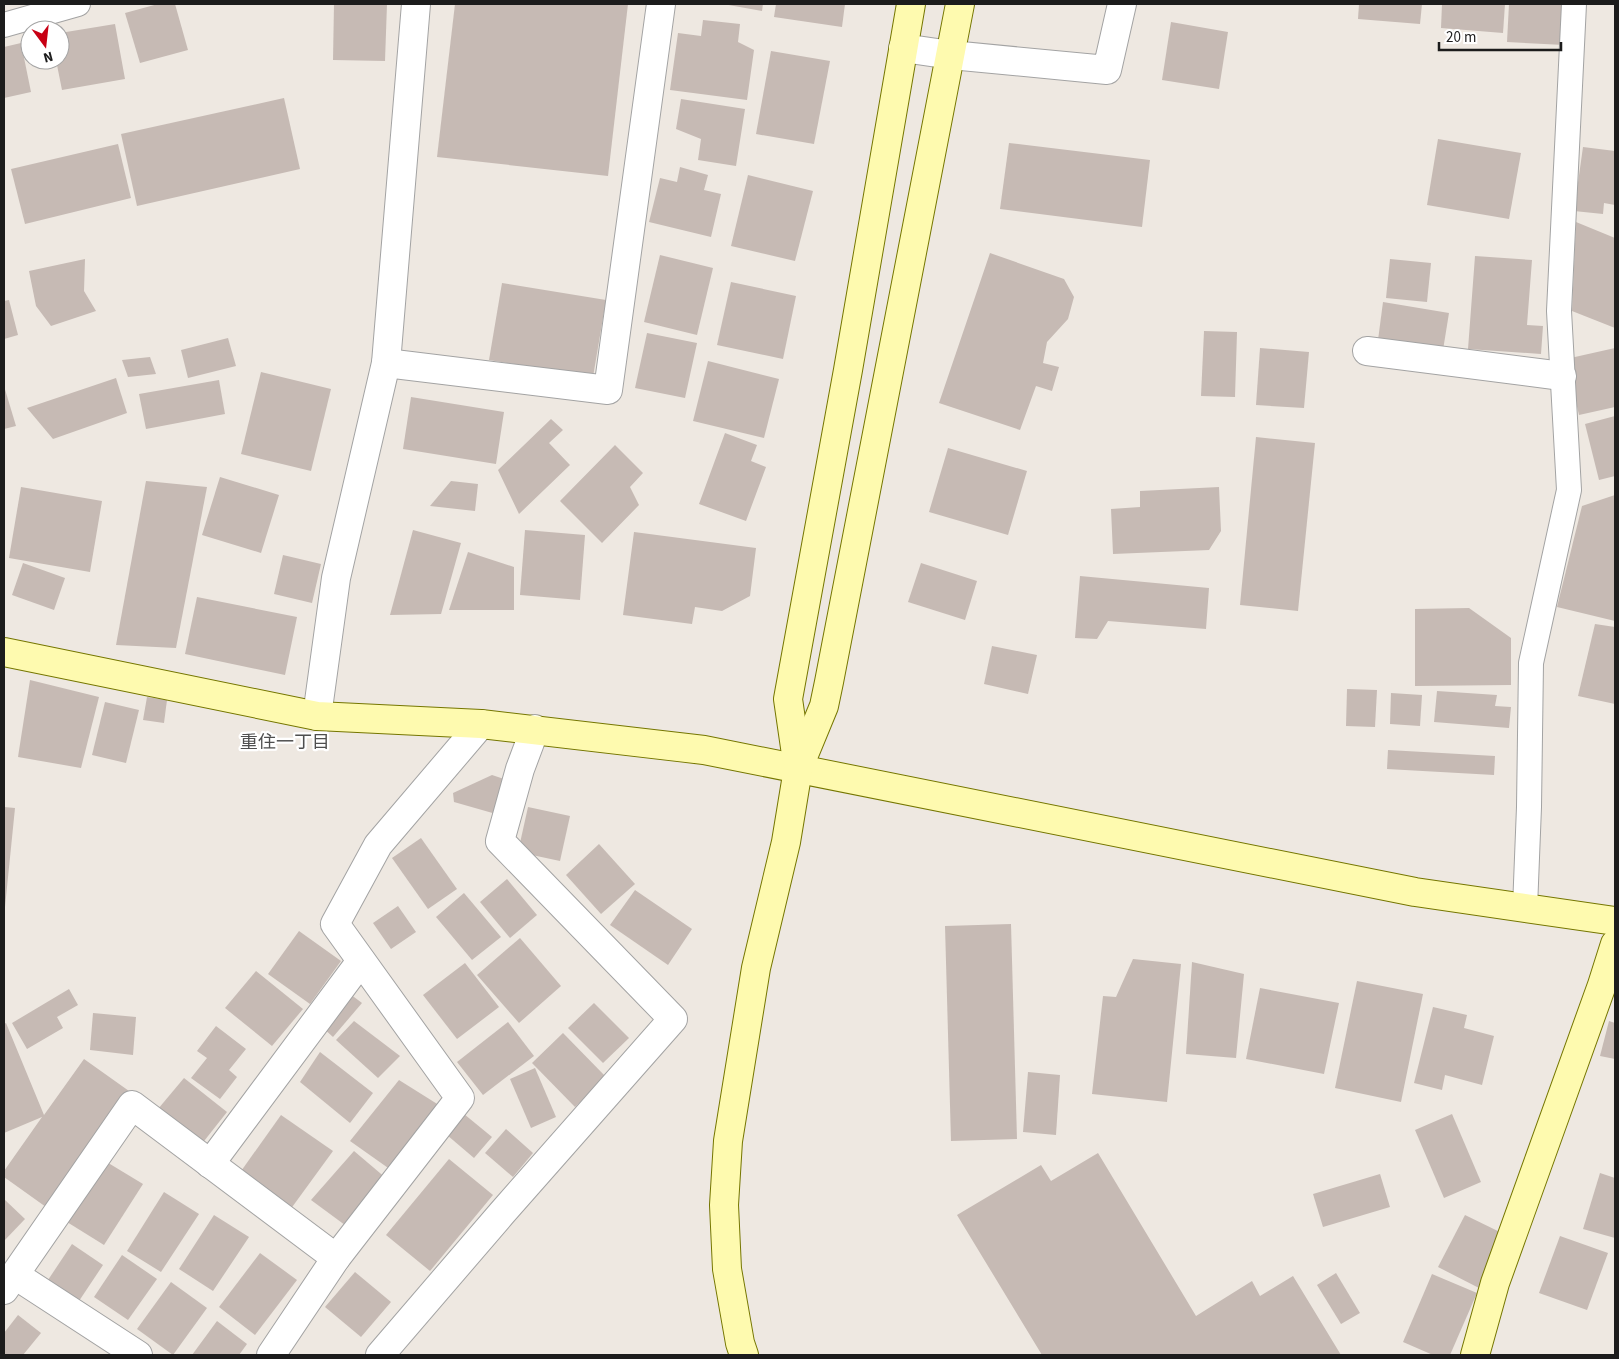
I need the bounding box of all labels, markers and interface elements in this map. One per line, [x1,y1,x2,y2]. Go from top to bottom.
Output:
north arrow [20,20,70,70]
scale bar [1439,20,1562,52]
text: 20 m [1446,27,1476,48]
text: N [41,46,55,67]
district label: 重住一丁目 [240,730,330,755]

